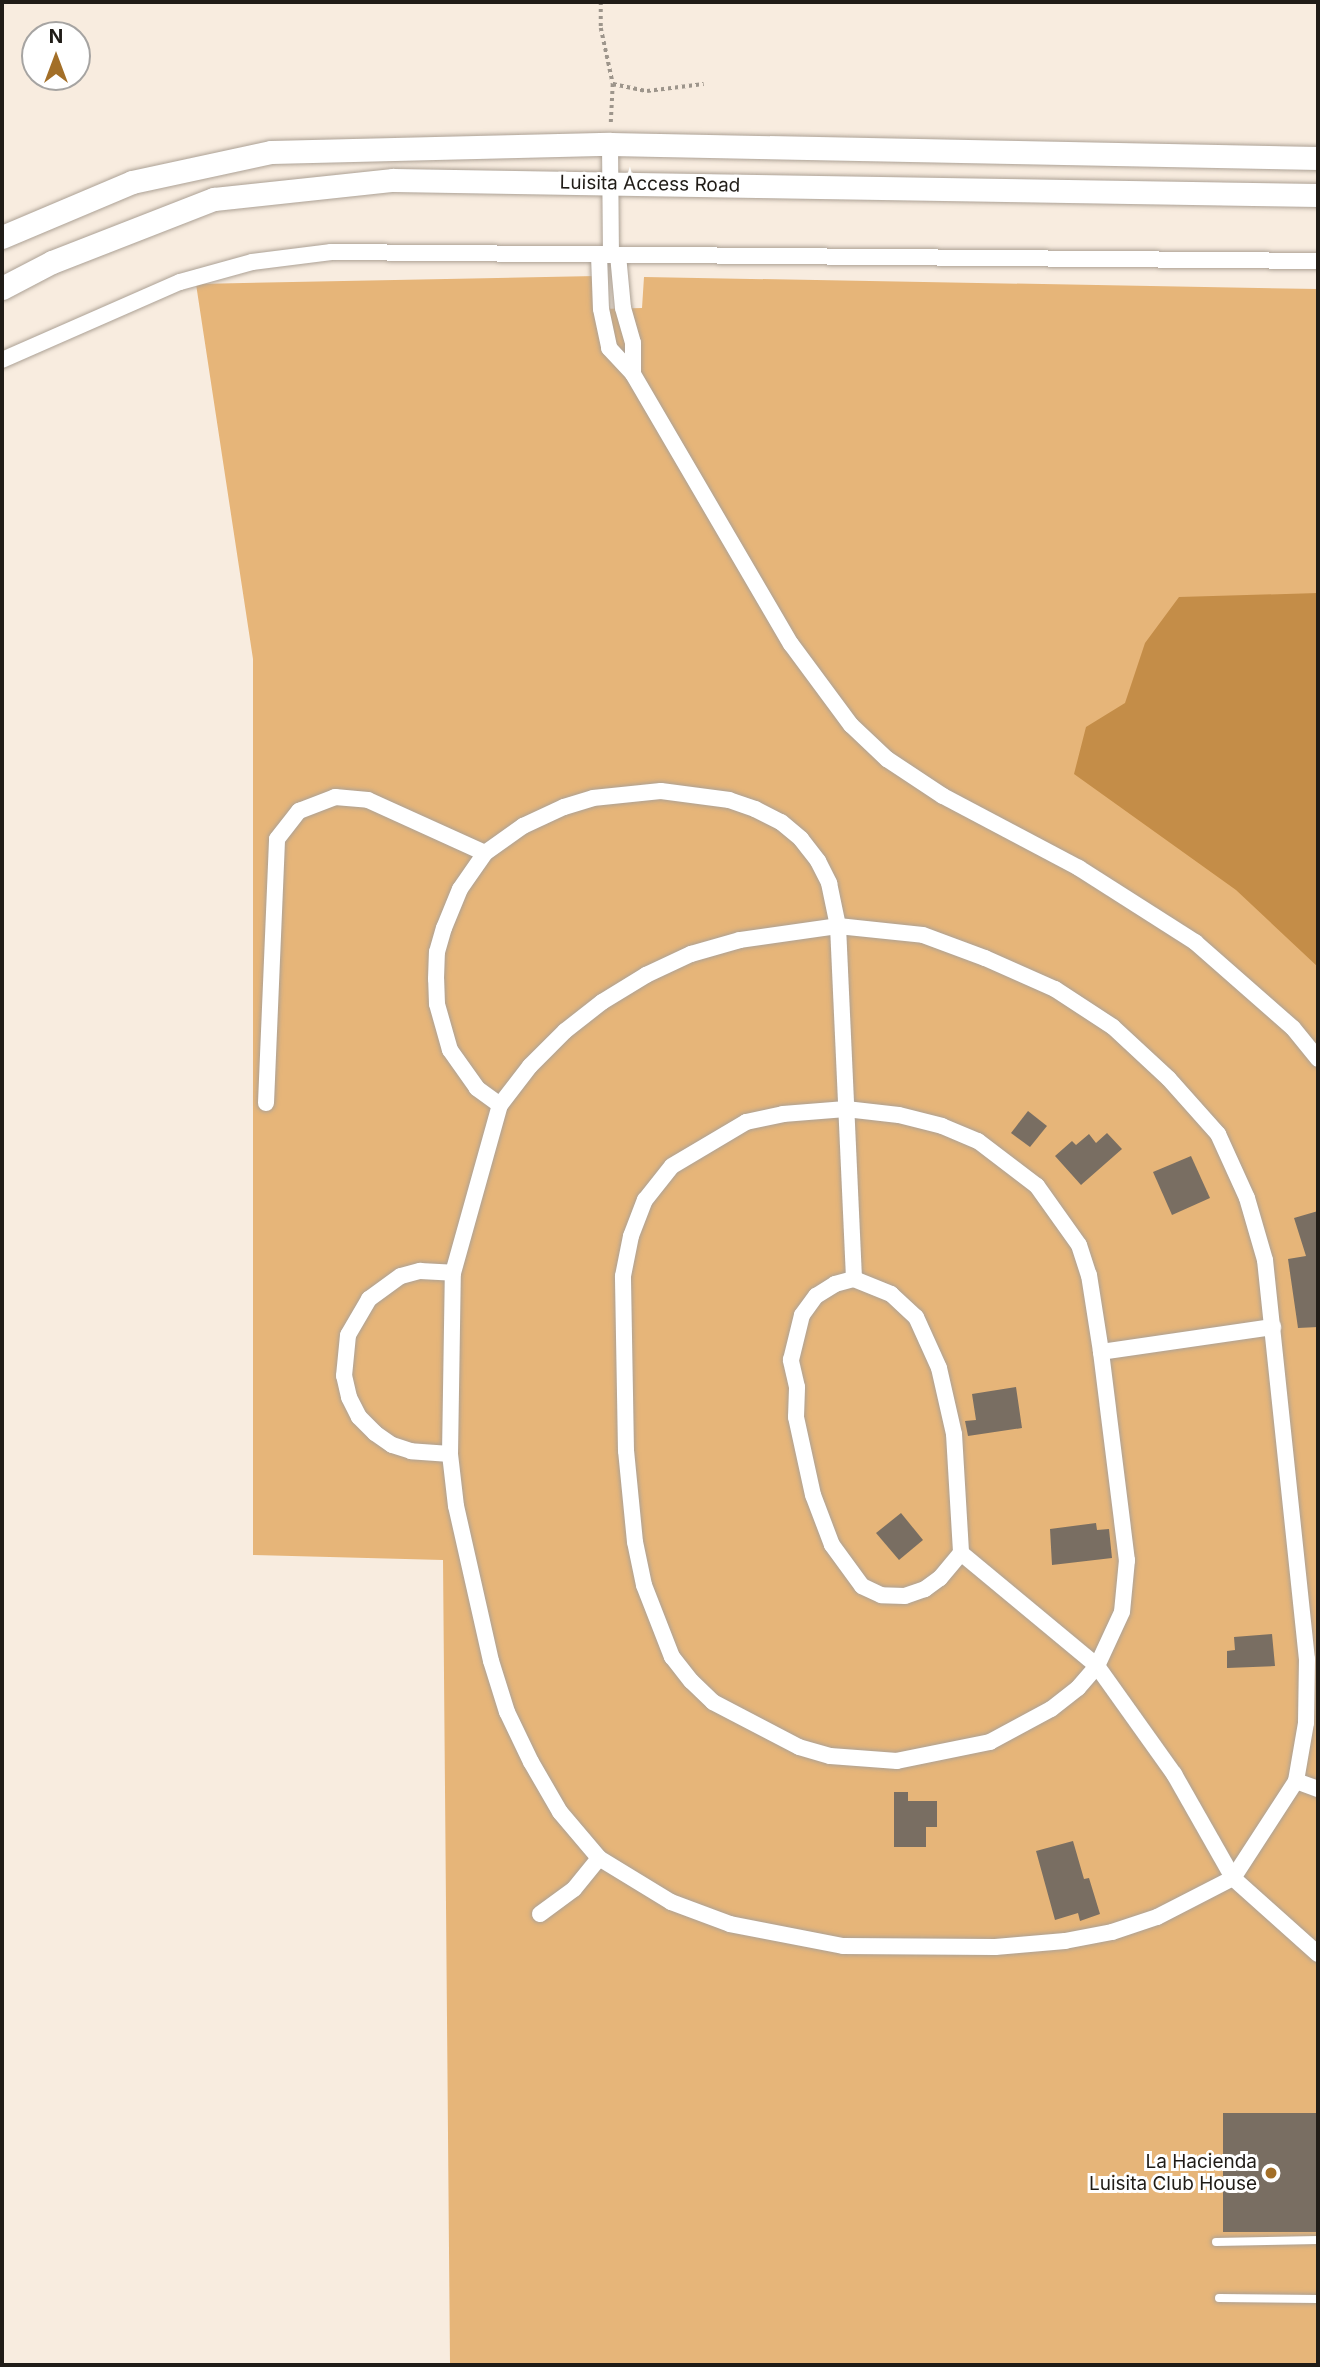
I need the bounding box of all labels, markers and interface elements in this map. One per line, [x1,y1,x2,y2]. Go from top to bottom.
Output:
north arrow [21,21,91,91]
text: N [49,25,63,48]
street label: Luisita Access Road [559,171,741,197]
place label: La Hacienda Luisita Club House [1089,2151,1257,2195]
marker: La Hacienda Luisita Club House [1263,2165,1279,2181]

